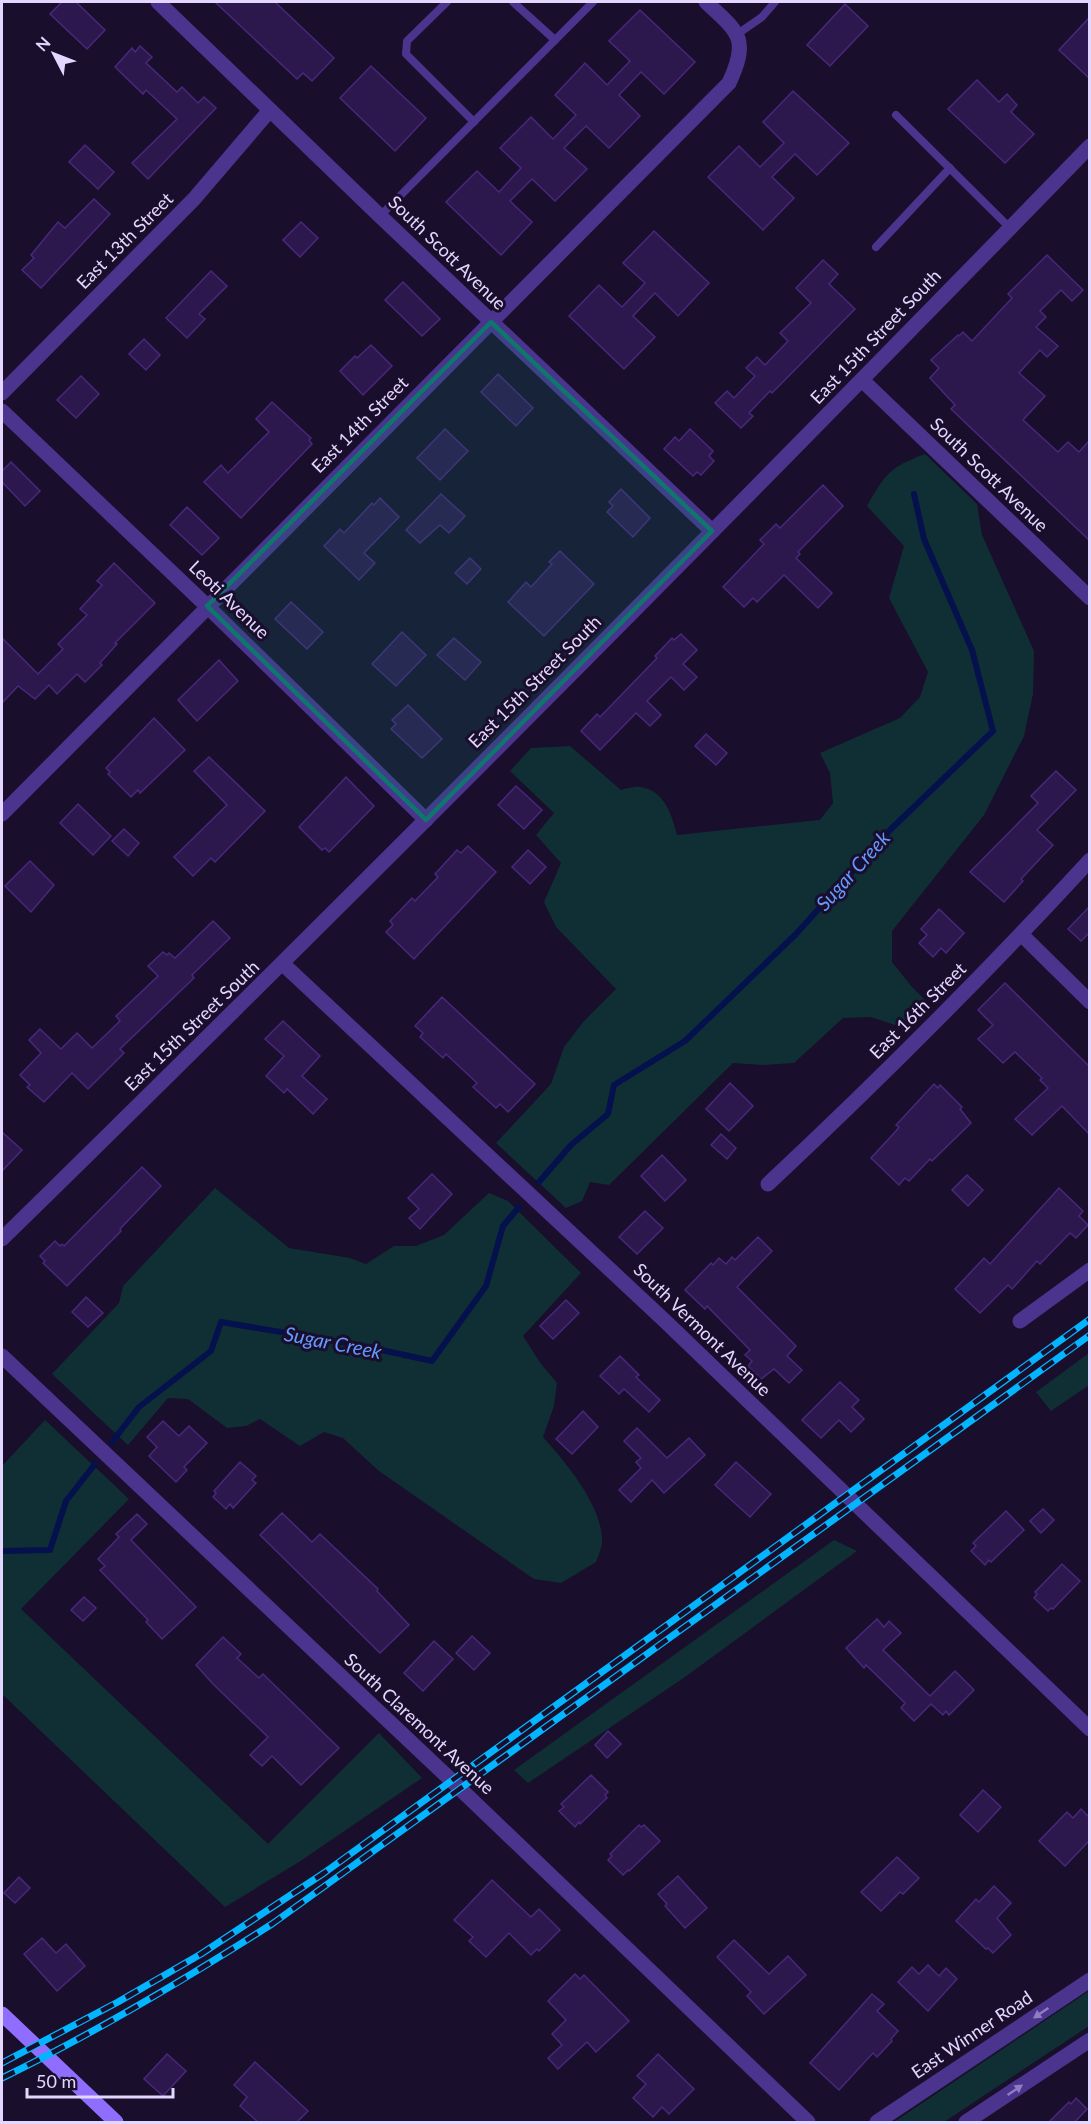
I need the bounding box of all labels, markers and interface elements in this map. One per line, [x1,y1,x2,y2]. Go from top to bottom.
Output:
north arrow [24,24,84,84]
text: N [31,33,54,55]
street label: East 13th Street [71,187,178,293]
street label: South Scott Avenue [384,190,511,314]
street label: East 15th Street South [805,264,945,408]
street label: East 14th Street [306,371,413,477]
street label: South Scott Avenue [926,412,1053,536]
street label: Leoti Avenue [185,556,274,643]
street label: East 15th Street South [463,610,605,752]
water label: Sugar Creek [810,825,895,915]
street label: East 15th Street South [119,955,263,1095]
street label: East 16th Street [864,957,971,1063]
street label: South Vermont Avenue [629,1258,776,1401]
water label: Sugar Creek [282,1321,384,1363]
street label: South Claremont Avenue [340,1648,499,1798]
street label: East Winner Road [907,1986,1036,2083]
one-way arrow [1033,2007,1049,2018]
scale bar [27,2061,172,2099]
text: 50 m [36,2070,76,2092]
one-way arrow [1007,2085,1023,2096]

